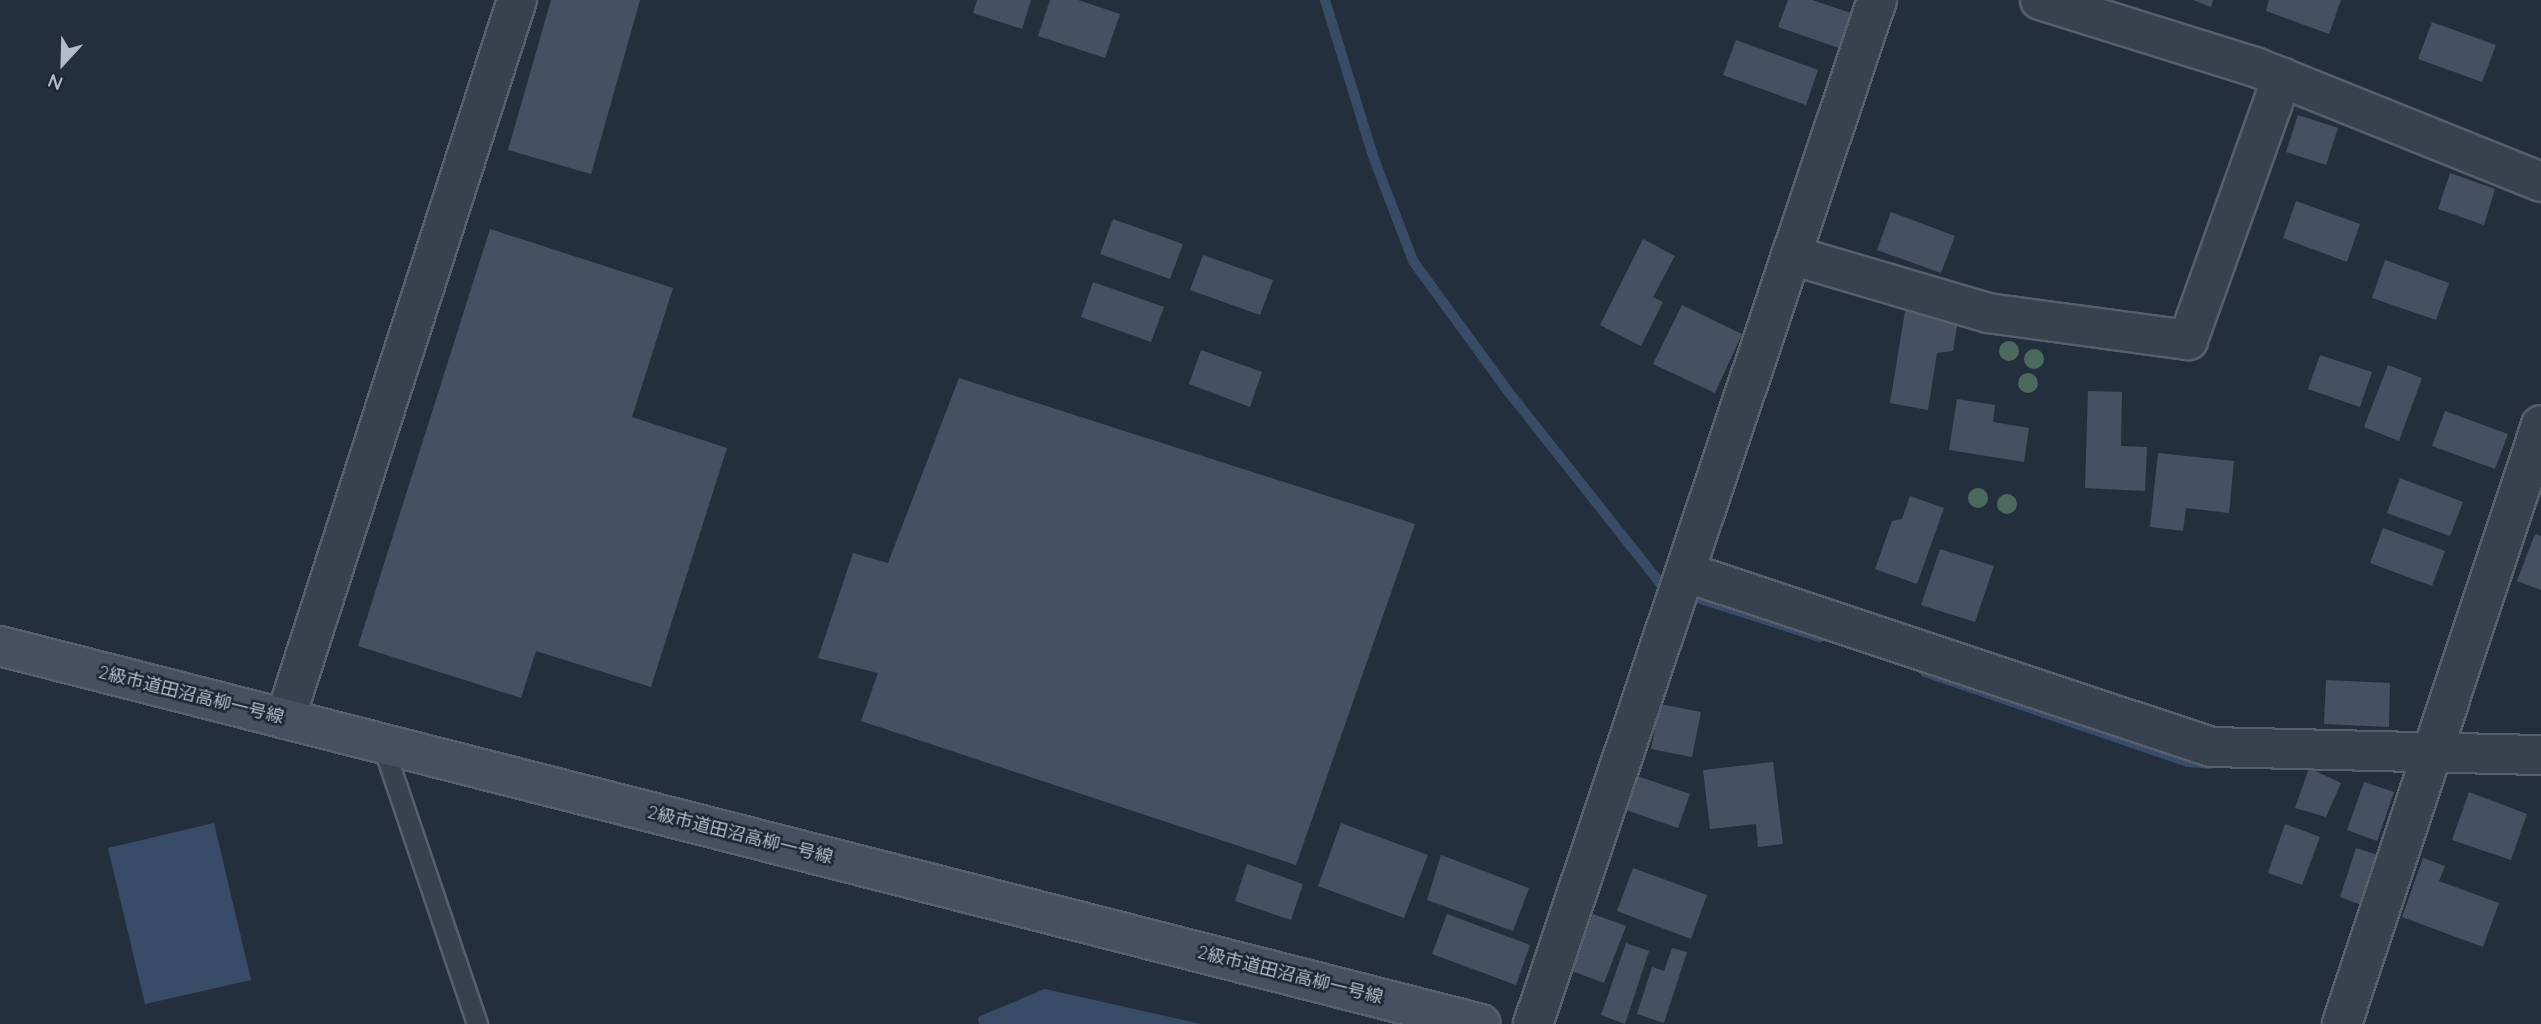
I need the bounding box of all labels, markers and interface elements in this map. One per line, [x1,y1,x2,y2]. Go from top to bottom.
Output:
north arrow [28,28,98,98]
text: N [44,69,66,96]
street label: 2級市道田沼高柳一号線 [96,662,286,728]
street label: 2級市道田沼高柳一号線 [645,802,835,868]
street label: 2級市道田沼高柳一号線 [1195,942,1385,1008]

